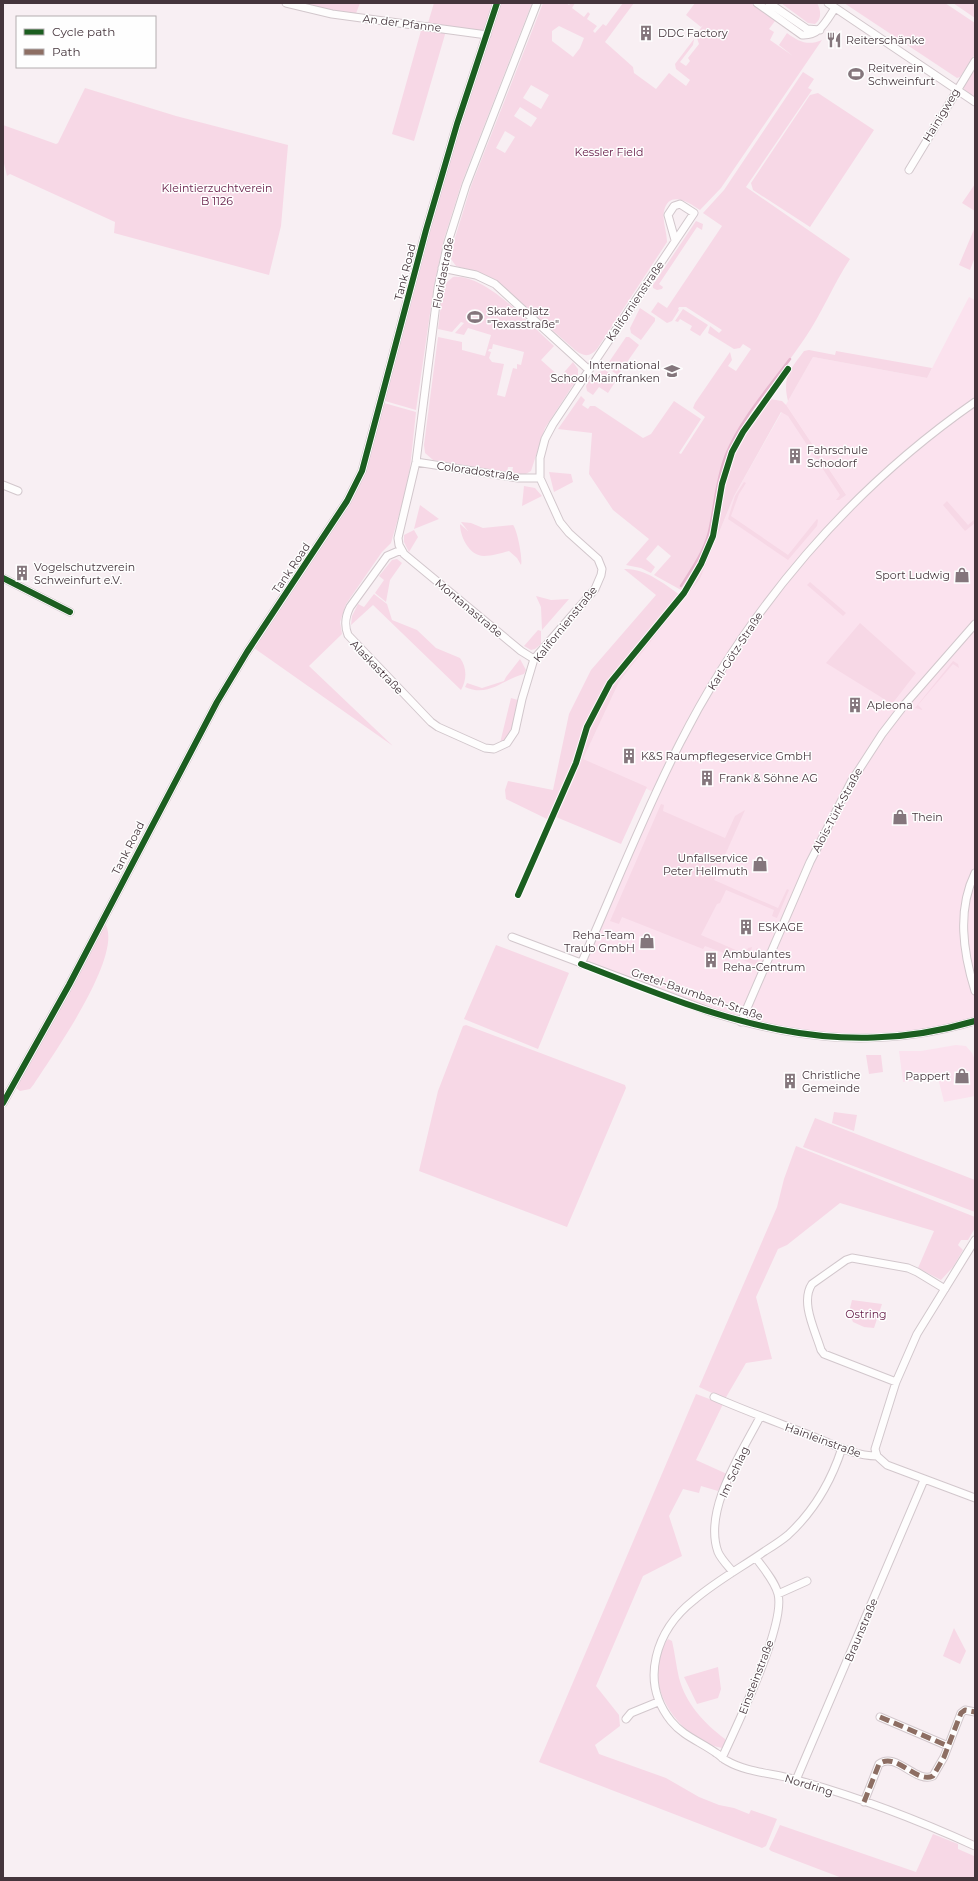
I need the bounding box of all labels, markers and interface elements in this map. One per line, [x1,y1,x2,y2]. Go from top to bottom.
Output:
street label: An der Pfanne [362,11,442,35]
legend [16,16,156,68]
text: Cycle path [52,24,115,39]
building icon: DDC Factory [637,24,655,42]
place label: DDC Factory [658,26,728,40]
restaurant icon: Reiterschänke [825,31,843,49]
place label: Reiterschänke [846,33,925,47]
text: Path [52,44,81,59]
place label: Reitverein Schweinfurt [868,61,935,88]
sports icon: Reitverein Schweinfurt [847,65,865,83]
street label: Hainigweg [920,86,962,144]
park label: Kessler Field [575,145,643,159]
park label: Kleintierzuchtverein B 1126 [162,181,272,208]
street label: Floridastraße [429,236,457,310]
street label: Tank Road [391,242,419,302]
street label: Kalifornienstraße [603,258,667,344]
place label: Skaterplatz "Texasstraße" [487,304,559,331]
sports icon: Skaterplatz "Texasstraße" [466,308,484,326]
place label: International School Mainfranken [551,358,660,385]
school or university icon: International School Mainfranken [663,362,681,380]
place label: Fahrschule Schodorf [807,443,868,470]
building icon: Fahrschule Schodorf [786,447,804,465]
street label: Coloradostraße [436,458,521,484]
street label: Tank Road [269,540,313,596]
place label: Vogelschutzverein Schweinfurt e.V. [34,560,135,587]
building icon: Vogelschutzverein Schweinfurt e.V. [13,564,31,582]
shop icon: Sport Ludwig [953,566,971,584]
place label: Sport Ludwig [876,568,950,582]
street label: Montanastraße [432,576,506,641]
street label: Kalifornienstraße [530,583,600,665]
street label: Karl-Götz-Straße [704,609,766,693]
street label: Alaskastraße [348,637,407,697]
building icon: Apleona [846,696,864,714]
place label: Apleona [867,698,913,712]
building icon: K&S Raumpflegeservice GmbH [620,747,638,765]
place label: K&S Raumpflegeservice GmbH [641,749,812,763]
street label: Alois-Türk-Straße [809,765,865,855]
building icon: Frank & Söhne AG [698,769,716,787]
place label: Frank & Söhne AG [719,771,818,785]
shop icon: Thein [891,808,909,826]
place label: Thein [912,810,943,824]
street label: Tank Road [109,819,147,877]
place label: Unfallservice Peter Hellmuth [663,851,748,878]
shop icon: Unfallservice Peter Hellmuth [751,855,769,873]
building icon: ESKAGE [737,918,755,936]
place label: ESKAGE [758,920,803,934]
place label: Reha-Team Traub GmbH [564,928,635,955]
shop icon: Reha-Team Traub GmbH [638,932,656,950]
place label: Ambulantes Reha-Centrum [723,947,805,974]
building icon: Ambulantes Reha-Centrum [702,951,720,969]
street label: Gretel-Baumbach-Straße [629,965,765,1023]
shop icon: Pappert [953,1067,971,1085]
place label: Christliche Gemeinde [802,1068,861,1095]
place label: Pappert [905,1069,951,1083]
building icon: Christliche Gemeinde [781,1072,799,1090]
park label: Ostring [845,1307,887,1321]
street label: Hainleinstraße [783,1420,863,1460]
street label: Im Schlag [716,1444,752,1500]
street label: Braunstraße [841,1596,881,1664]
street label: Einsteinstraße [735,1637,777,1716]
street label: Nordring [783,1771,835,1799]

